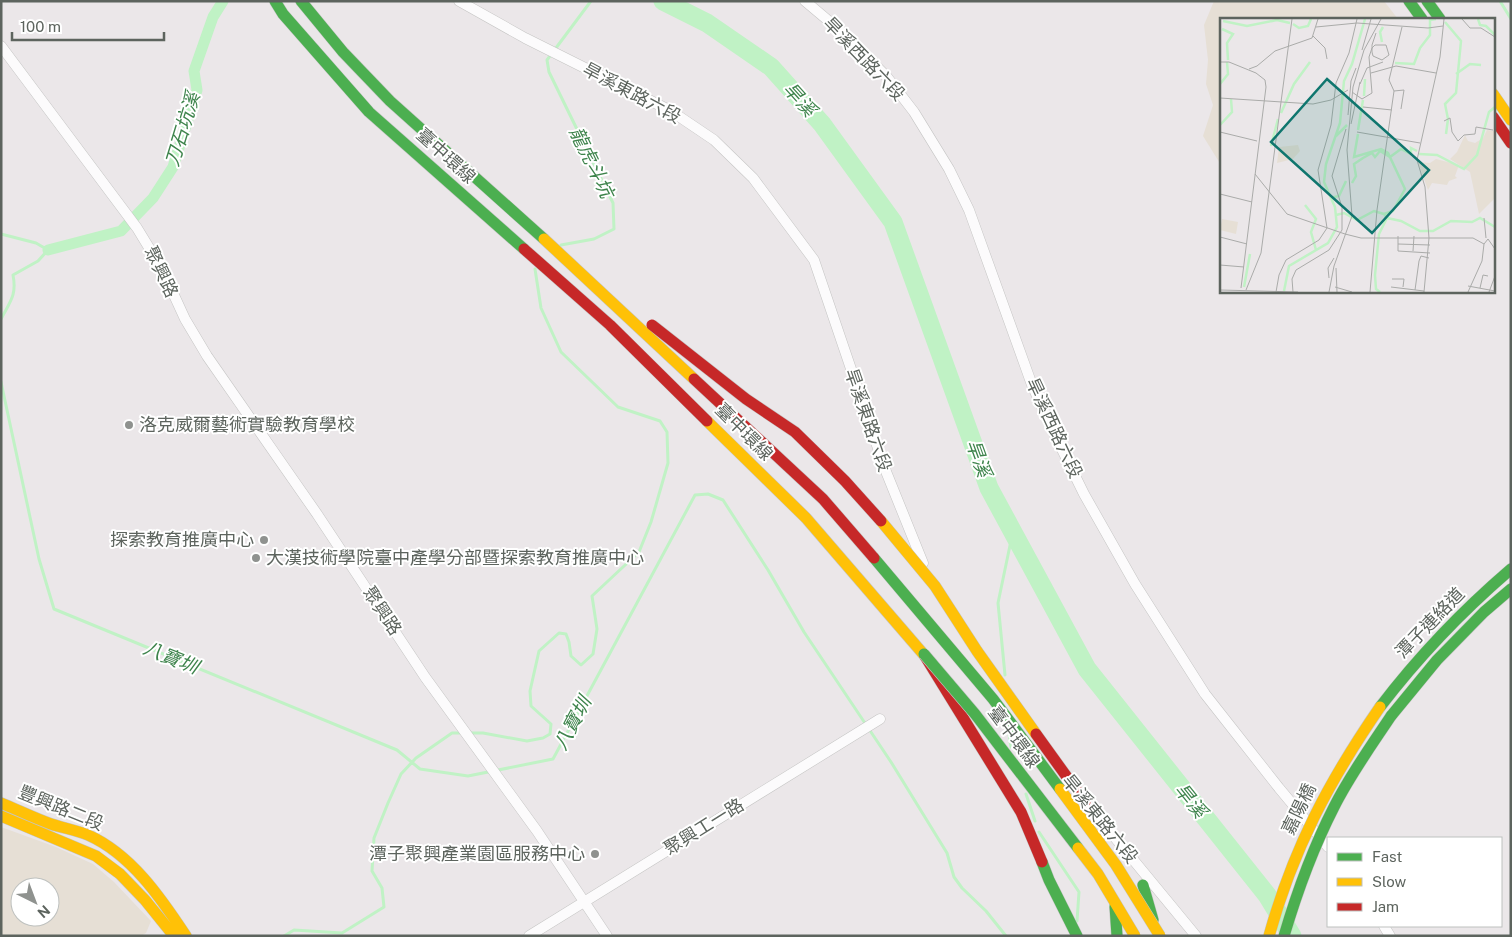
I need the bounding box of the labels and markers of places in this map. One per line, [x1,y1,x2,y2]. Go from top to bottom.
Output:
place label: 洛克威爾藝術實驗教育學校 [139,414,355,435]
marker: 洛克威爾藝術實驗教育學校 [123,419,135,431]
place label: 探索教育推廣中心 [110,529,254,550]
marker: 探索教育推廣中心 [258,534,270,546]
place label: 大漢技術學院臺中產學分部暨探索教育推廣中心 [266,547,644,568]
marker: 大漢技術學院臺中產學分部暨探索教育推廣中心 [250,552,262,564]
place label: 潭子聚興產業園區服務中心 [369,843,585,864]
marker: 潭子聚興產業園區服務中心 [589,848,601,860]

